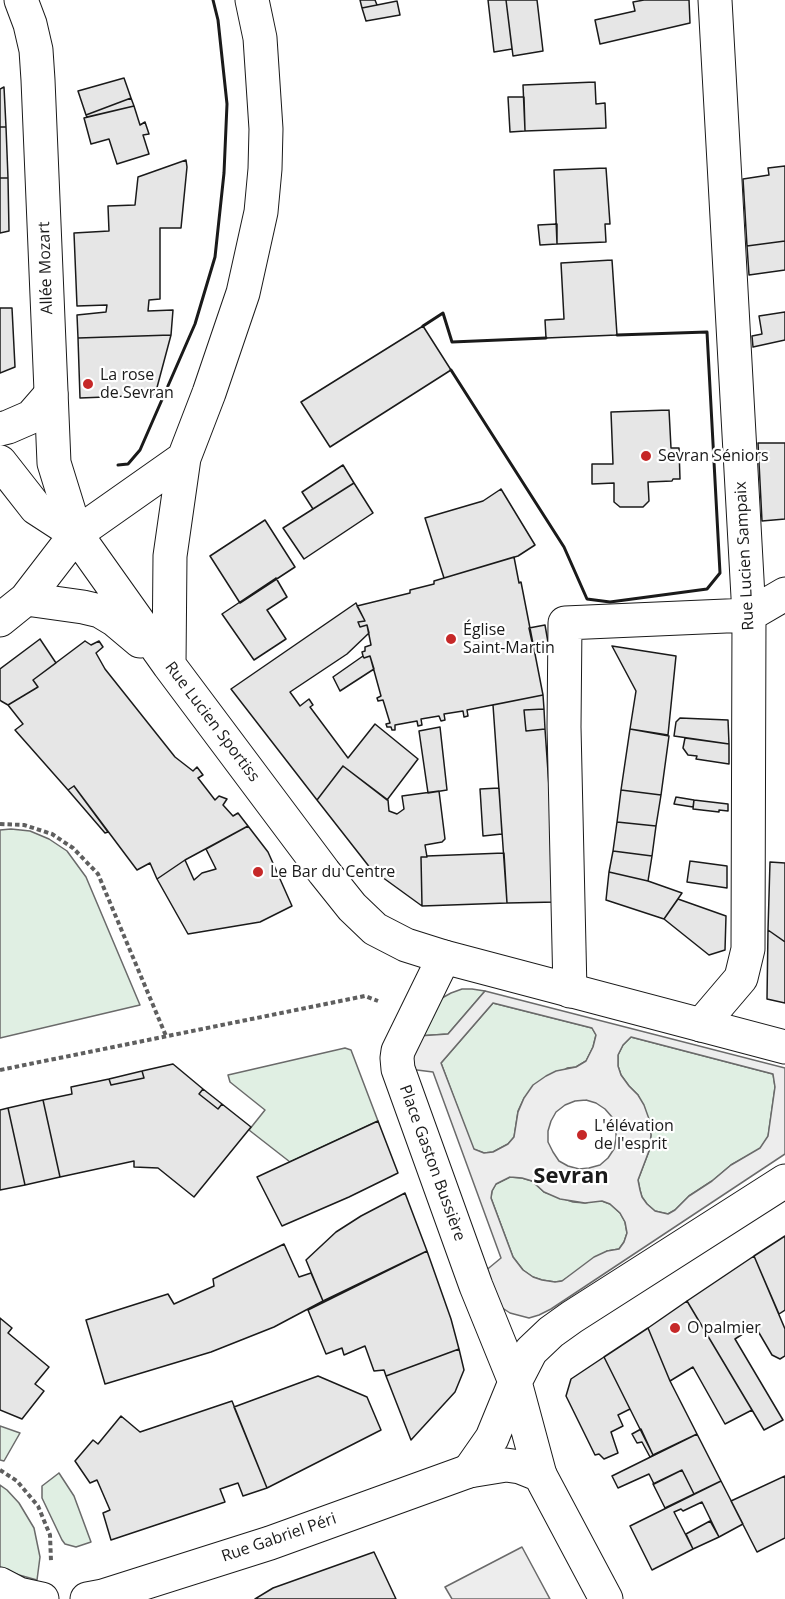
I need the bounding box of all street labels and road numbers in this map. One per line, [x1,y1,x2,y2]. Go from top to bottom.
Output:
street label: Allée Mozart [35,221,57,315]
street label: Rue Lucien Sampaix [732,481,758,631]
street label: Rue Lucien Sportiss [161,658,263,786]
street label: Place Gaston Bussière [395,1082,469,1244]
street label: Rue Gabriel Péri [219,1509,339,1567]

